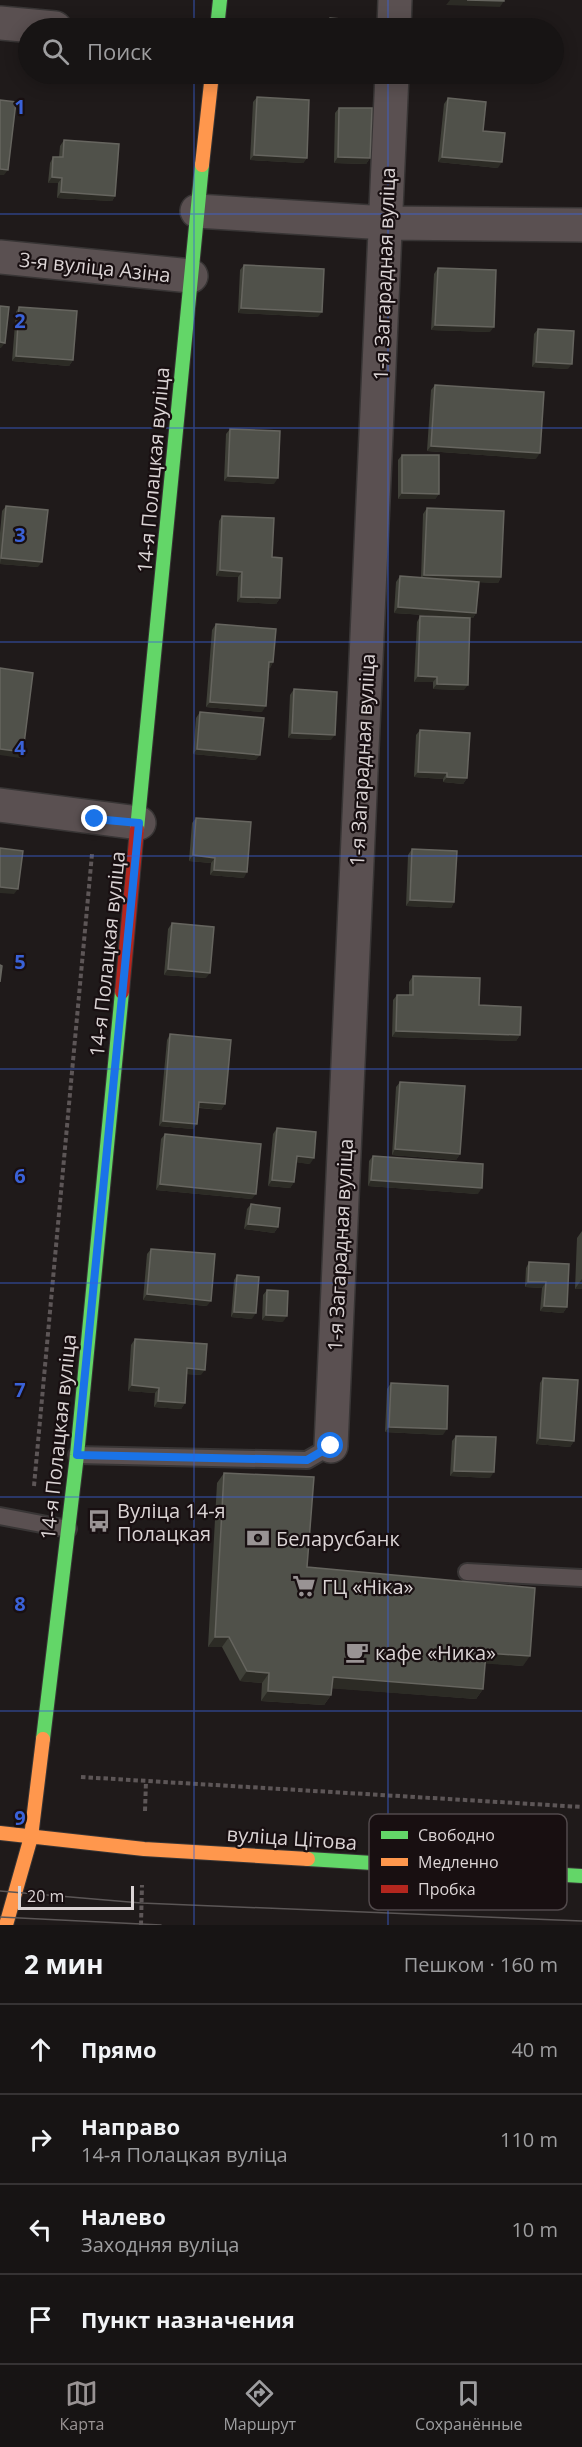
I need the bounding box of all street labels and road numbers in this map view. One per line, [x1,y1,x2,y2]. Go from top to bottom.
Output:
street label: 1-я Загарадная вуліца [367,167,401,381]
street label: 3-я вуліца Азіна [18,246,172,288]
street label: 14-я Полацкая вуліца [131,366,175,574]
street label: 1-я Загарадная вуліца [343,653,381,867]
street label: 14-я Полацкая вуліца [83,850,131,1058]
street label: 1-я Загарадная вуліца [321,1138,359,1352]
street label: 14-я Полацкая вуліца [34,1333,82,1541]
street label: вуліца Цітова [226,1820,358,1856]

